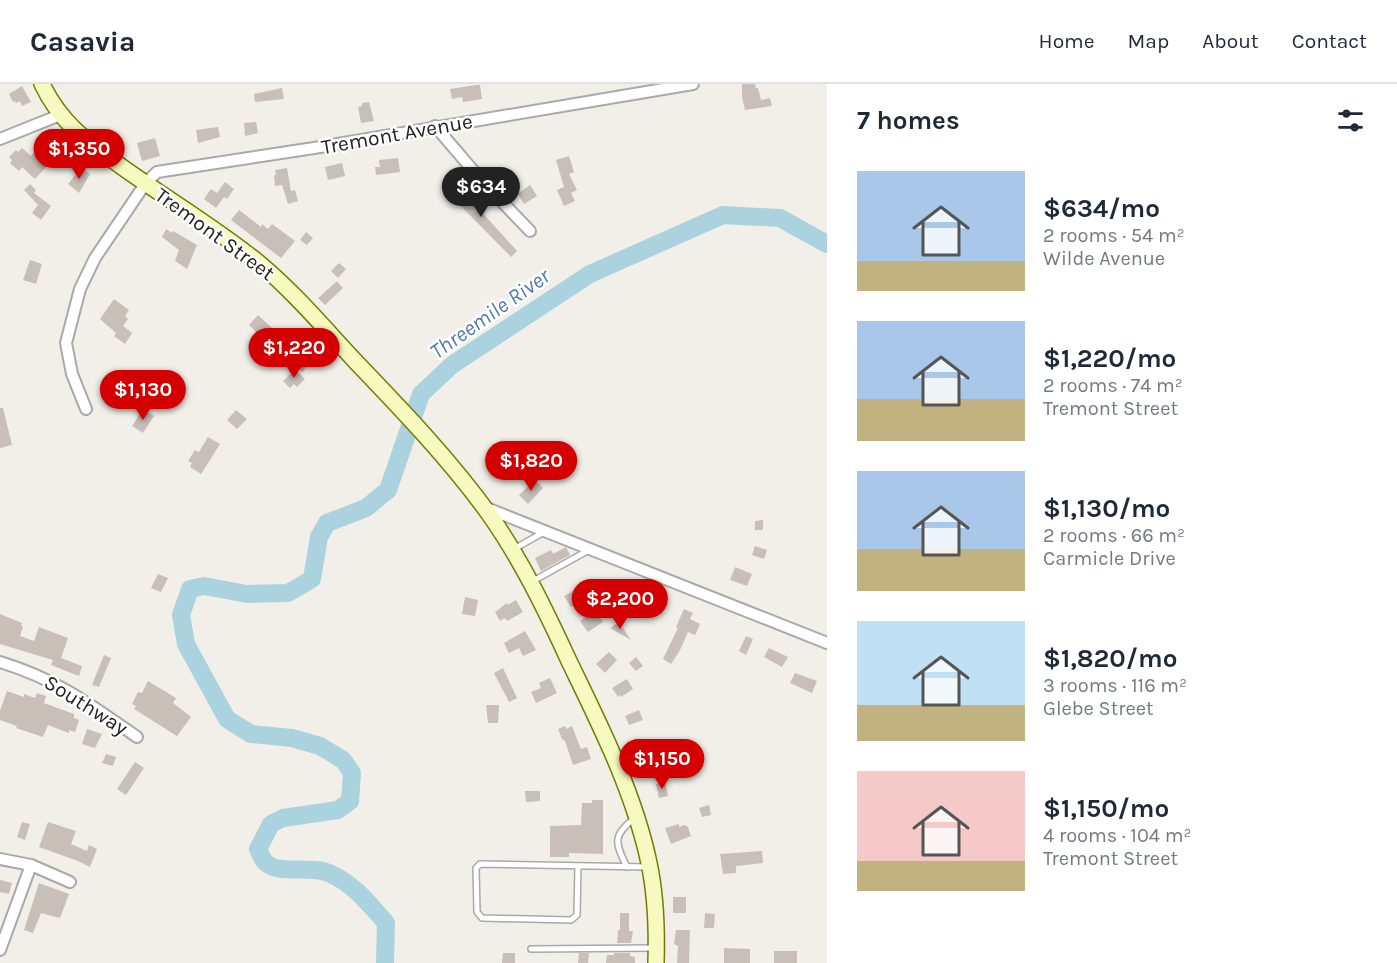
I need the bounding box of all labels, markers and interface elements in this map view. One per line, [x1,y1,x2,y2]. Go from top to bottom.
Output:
text: Casavia [30,25,135,58]
text: Home [1039,29,1095,53]
text: Map [1128,29,1169,53]
text: About [1202,29,1259,53]
text: Contact [1292,29,1367,53]
icon: filters [1334,104,1367,137]
text: 7 homes [857,105,960,136]
street label: Tremont Avenue [320,109,474,159]
pin: $1,350 [30,129,128,180]
text: $1,350 [48,137,110,160]
pin: $634 [445,167,517,218]
text: $634 [456,175,506,198]
street label: Tremont Street [151,183,279,285]
text: $634/mo [1043,193,1160,224]
icon: home [905,195,977,267]
text: 2 rooms · 54 m² [1043,224,1185,247]
text: Wilde Avenue [1043,247,1165,270]
water label: Threemile River [425,262,556,365]
pin: $1,220 [245,328,343,379]
text: $1,220 [263,336,325,359]
text: $1,220/mo [1043,343,1176,374]
icon: home [905,345,977,417]
pin: $1,130 [94,370,192,421]
text: 2 rooms · 74 m² [1043,374,1183,397]
text: $1,130 [114,378,172,401]
text: Tremont Street [1043,397,1178,420]
pin: $1,820 [482,441,580,492]
text: $1,820 [499,449,563,472]
text: $1,130/mo [1043,493,1170,524]
icon: home [905,495,977,567]
text: 2 rooms · 66 m² [1043,524,1185,547]
text: Carmicle Drive [1043,547,1176,570]
pin: $2,200 [571,579,669,630]
text: $2,200 [586,587,654,610]
text: $1,820/mo [1043,643,1177,674]
icon: home [905,645,977,717]
street label: Southway [40,670,132,740]
text: 3 rooms · 116 m² [1043,674,1187,697]
text: Glebe Street [1043,697,1154,720]
pin: $1,150 [613,739,711,790]
text: $1,150 [633,747,691,770]
text: $1,150/mo [1043,793,1169,824]
icon: home [905,795,977,867]
text: 4 rooms · 104 m² [1043,824,1191,847]
text: Tremont Street [1043,847,1178,870]

